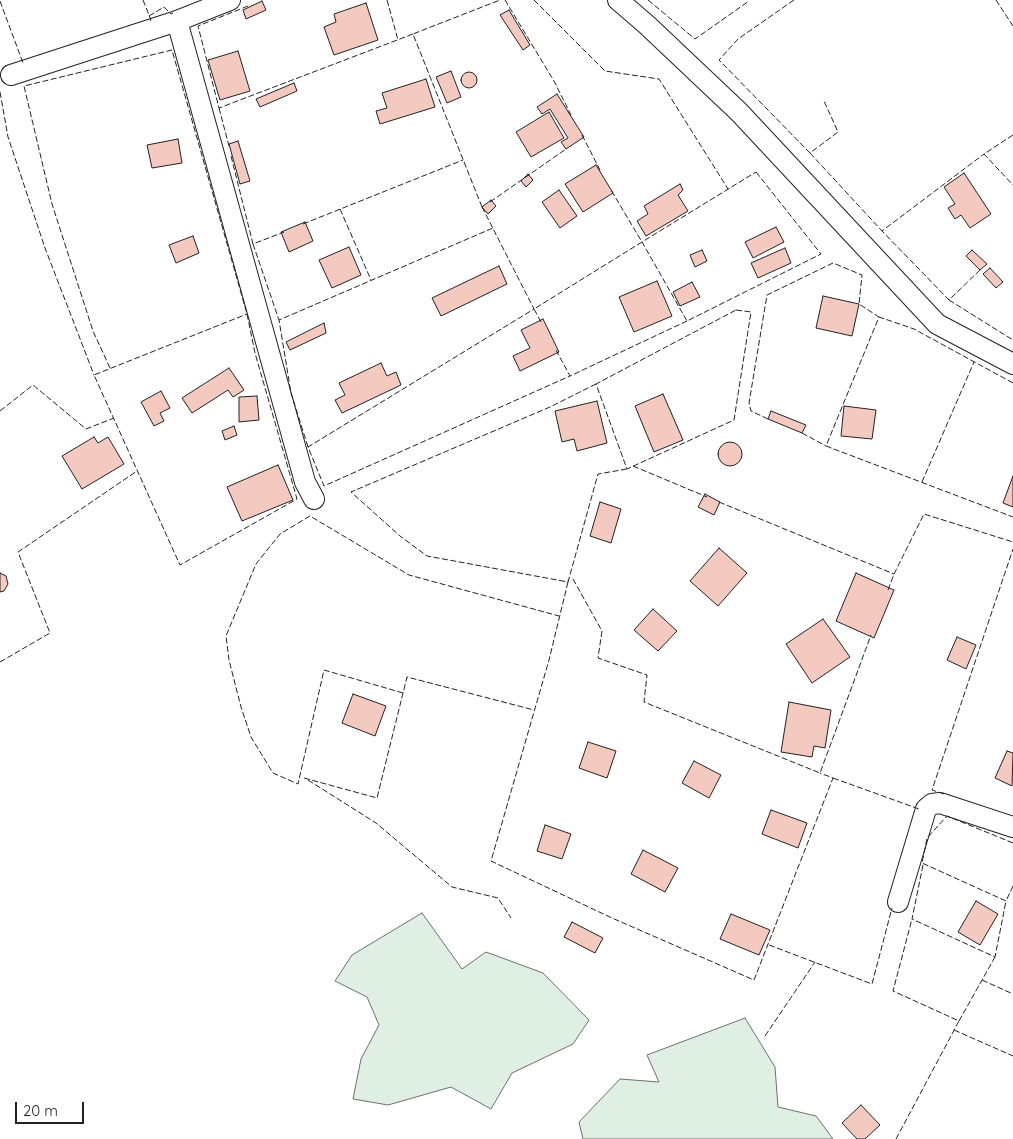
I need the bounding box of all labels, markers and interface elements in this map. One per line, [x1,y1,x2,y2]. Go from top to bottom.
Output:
scale bar [18,1092,86,1124]
text: 20 m [23,1101,58,1120]

